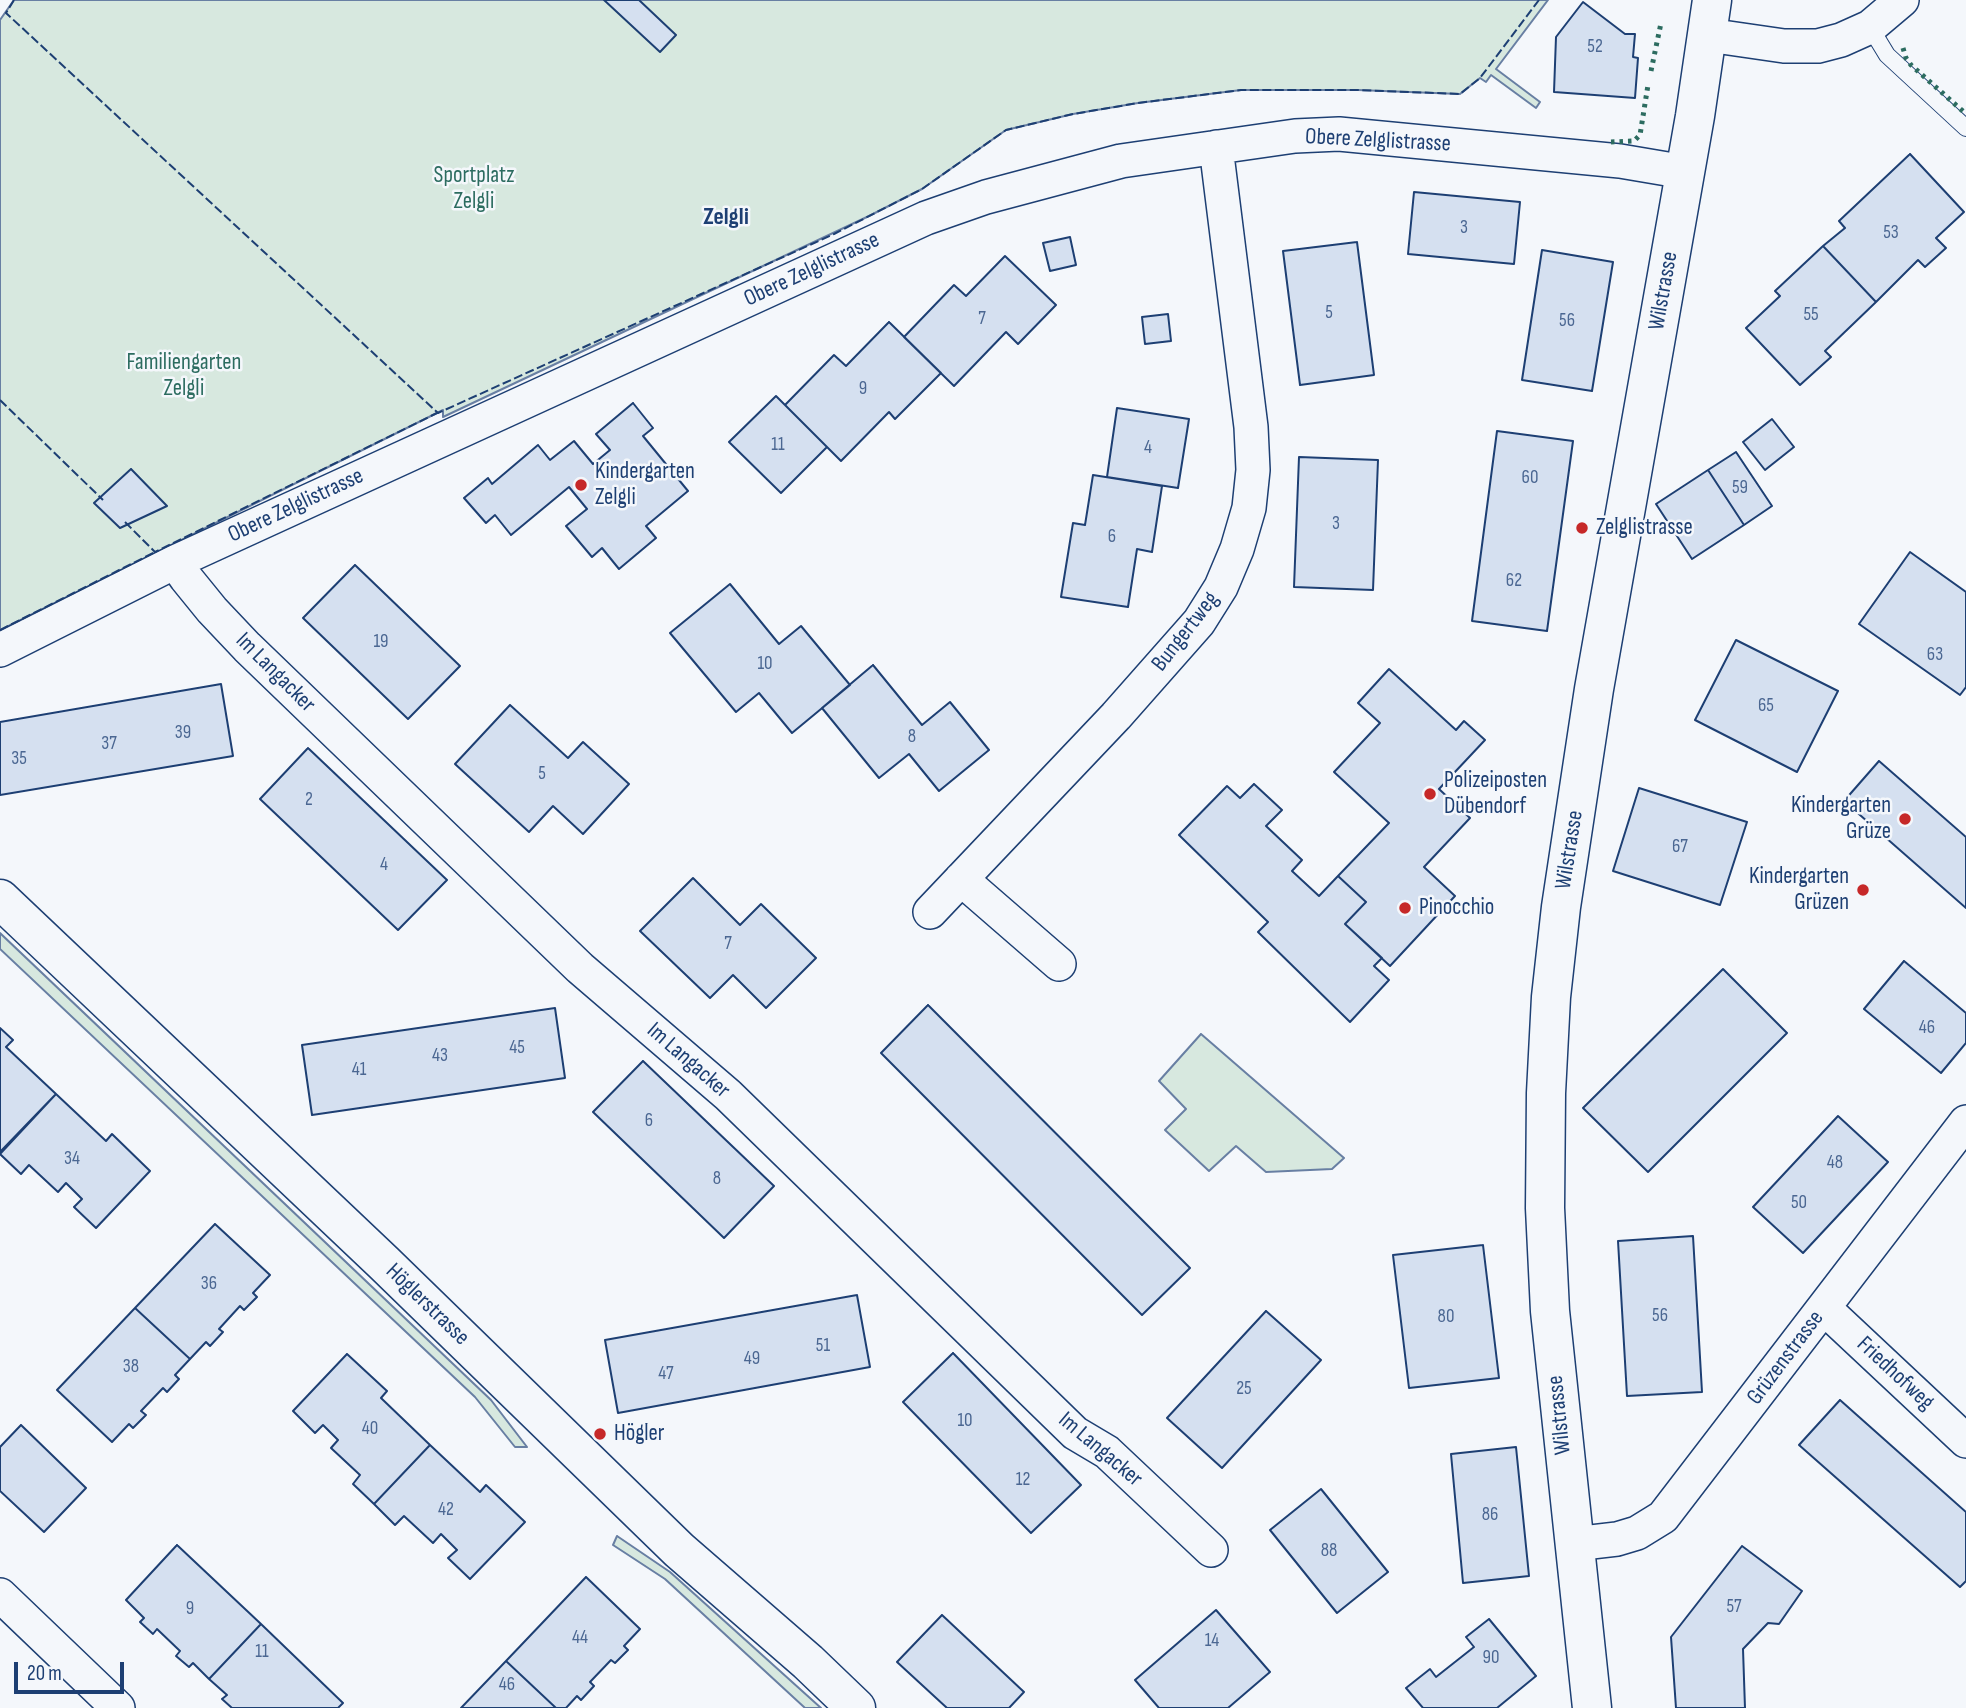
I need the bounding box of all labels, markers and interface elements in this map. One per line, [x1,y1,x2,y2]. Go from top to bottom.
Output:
house number: 52 [1587,36,1603,58]
street label: Obere Zelglistrasse [1304,123,1452,159]
park label: Sportplatz Zelgli [434,162,514,216]
district label: Zelgli [703,204,749,232]
house number: 3 [1460,217,1468,239]
house number: 53 [1883,222,1899,244]
street label: Obere Zelglistrasse [740,227,884,313]
street label: Wilstrasse [1644,250,1684,332]
house number: 5 [1325,302,1333,324]
house number: 55 [1803,304,1819,326]
house number: 7 [978,308,986,330]
house number: 56 [1559,310,1575,332]
park label: Familiengarten Zelgli [127,349,241,403]
house number: 9 [859,378,867,400]
house number: 11 [771,434,785,456]
house number: 4 [1144,437,1152,459]
place label: Kindergarten Zelgli [595,458,695,512]
street label: Obere Zelglistrasse [224,463,368,549]
house number: 60 [1522,467,1538,489]
marker: Kindergarten Zelgli [573,477,589,493]
house number: 59 [1732,477,1748,499]
house number: 3 [1332,513,1340,535]
place label: Zelglistrasse [1596,514,1693,542]
marker: Zelglistrasse [1574,520,1590,536]
house number: 6 [1108,526,1116,548]
house number: 62 [1506,570,1522,592]
street label: Bungertweg [1146,587,1226,677]
street label: Im Langacker [229,627,321,719]
house number: 19 [373,631,389,653]
house number: 63 [1927,644,1943,666]
house number: 10 [757,653,773,675]
house number: 65 [1758,695,1774,717]
house number: 39 [175,722,191,744]
house number: 8 [908,726,916,748]
house number: 37 [101,733,117,755]
house number: 35 [11,748,27,770]
house number: 5 [538,763,546,785]
place label: Polizeiposten Dübendorf [1444,767,1547,821]
marker: Polizeiposten Dübendorf [1422,786,1438,802]
house number: 2 [305,789,313,811]
place label: Kindergarten Grüze [1791,792,1891,846]
street label: Wilstrasse [1550,809,1590,891]
marker: Kindergarten Grüze [1897,811,1913,827]
house number: 67 [1672,836,1688,858]
house number: 4 [380,854,388,876]
place label: Kindergarten Grüzen [1749,863,1849,917]
marker: Kindergarten Grüzen [1855,882,1871,898]
place label: Pinocchio [1419,894,1494,922]
marker: Pinocchio [1397,900,1413,916]
house number: 7 [724,933,732,955]
street label: Im Langacker [641,1017,735,1105]
house number: 46 [1919,1017,1935,1039]
house number: 45 [509,1037,525,1059]
house number: 43 [432,1045,448,1067]
house number: 41 [352,1059,366,1081]
house number: 6 [645,1110,653,1132]
house number: 34 [64,1148,80,1170]
house number: 48 [1827,1152,1843,1174]
house number: 8 [713,1168,721,1190]
house number: 50 [1791,1192,1807,1214]
street label: Höglerstrasse [379,1258,475,1352]
house number: 36 [201,1273,217,1295]
house number: 56 [1652,1305,1668,1327]
house number: 80 [1438,1306,1454,1328]
street label: Grüzenstrasse [1742,1306,1830,1410]
street label: Friedhofweg [1851,1331,1939,1417]
house number: 51 [816,1335,830,1357]
house number: 49 [744,1348,760,1370]
house number: 38 [123,1356,139,1378]
house number: 47 [658,1363,674,1385]
street label: Wilstrasse [1542,1374,1578,1456]
house number: 25 [1236,1378,1252,1400]
street label: Im Langacker [1052,1407,1148,1493]
house number: 10 [957,1410,973,1432]
house number: 40 [362,1418,378,1440]
place label: Högler [614,1420,664,1448]
marker: Högler [592,1426,608,1442]
house number: 12 [1016,1469,1030,1491]
house number: 42 [438,1499,454,1521]
house number: 86 [1482,1504,1498,1526]
house number: 88 [1321,1540,1337,1562]
house number: 57 [1726,1596,1742,1618]
house number: 9 [186,1598,194,1620]
house number: 44 [572,1627,588,1649]
house number: 14 [1205,1630,1219,1652]
house number: 11 [255,1641,269,1663]
house number: 90 [1483,1647,1499,1669]
scale bar [18,1648,128,1692]
text: 20 m [27,1661,62,1686]
house number: 46 [499,1674,515,1696]

